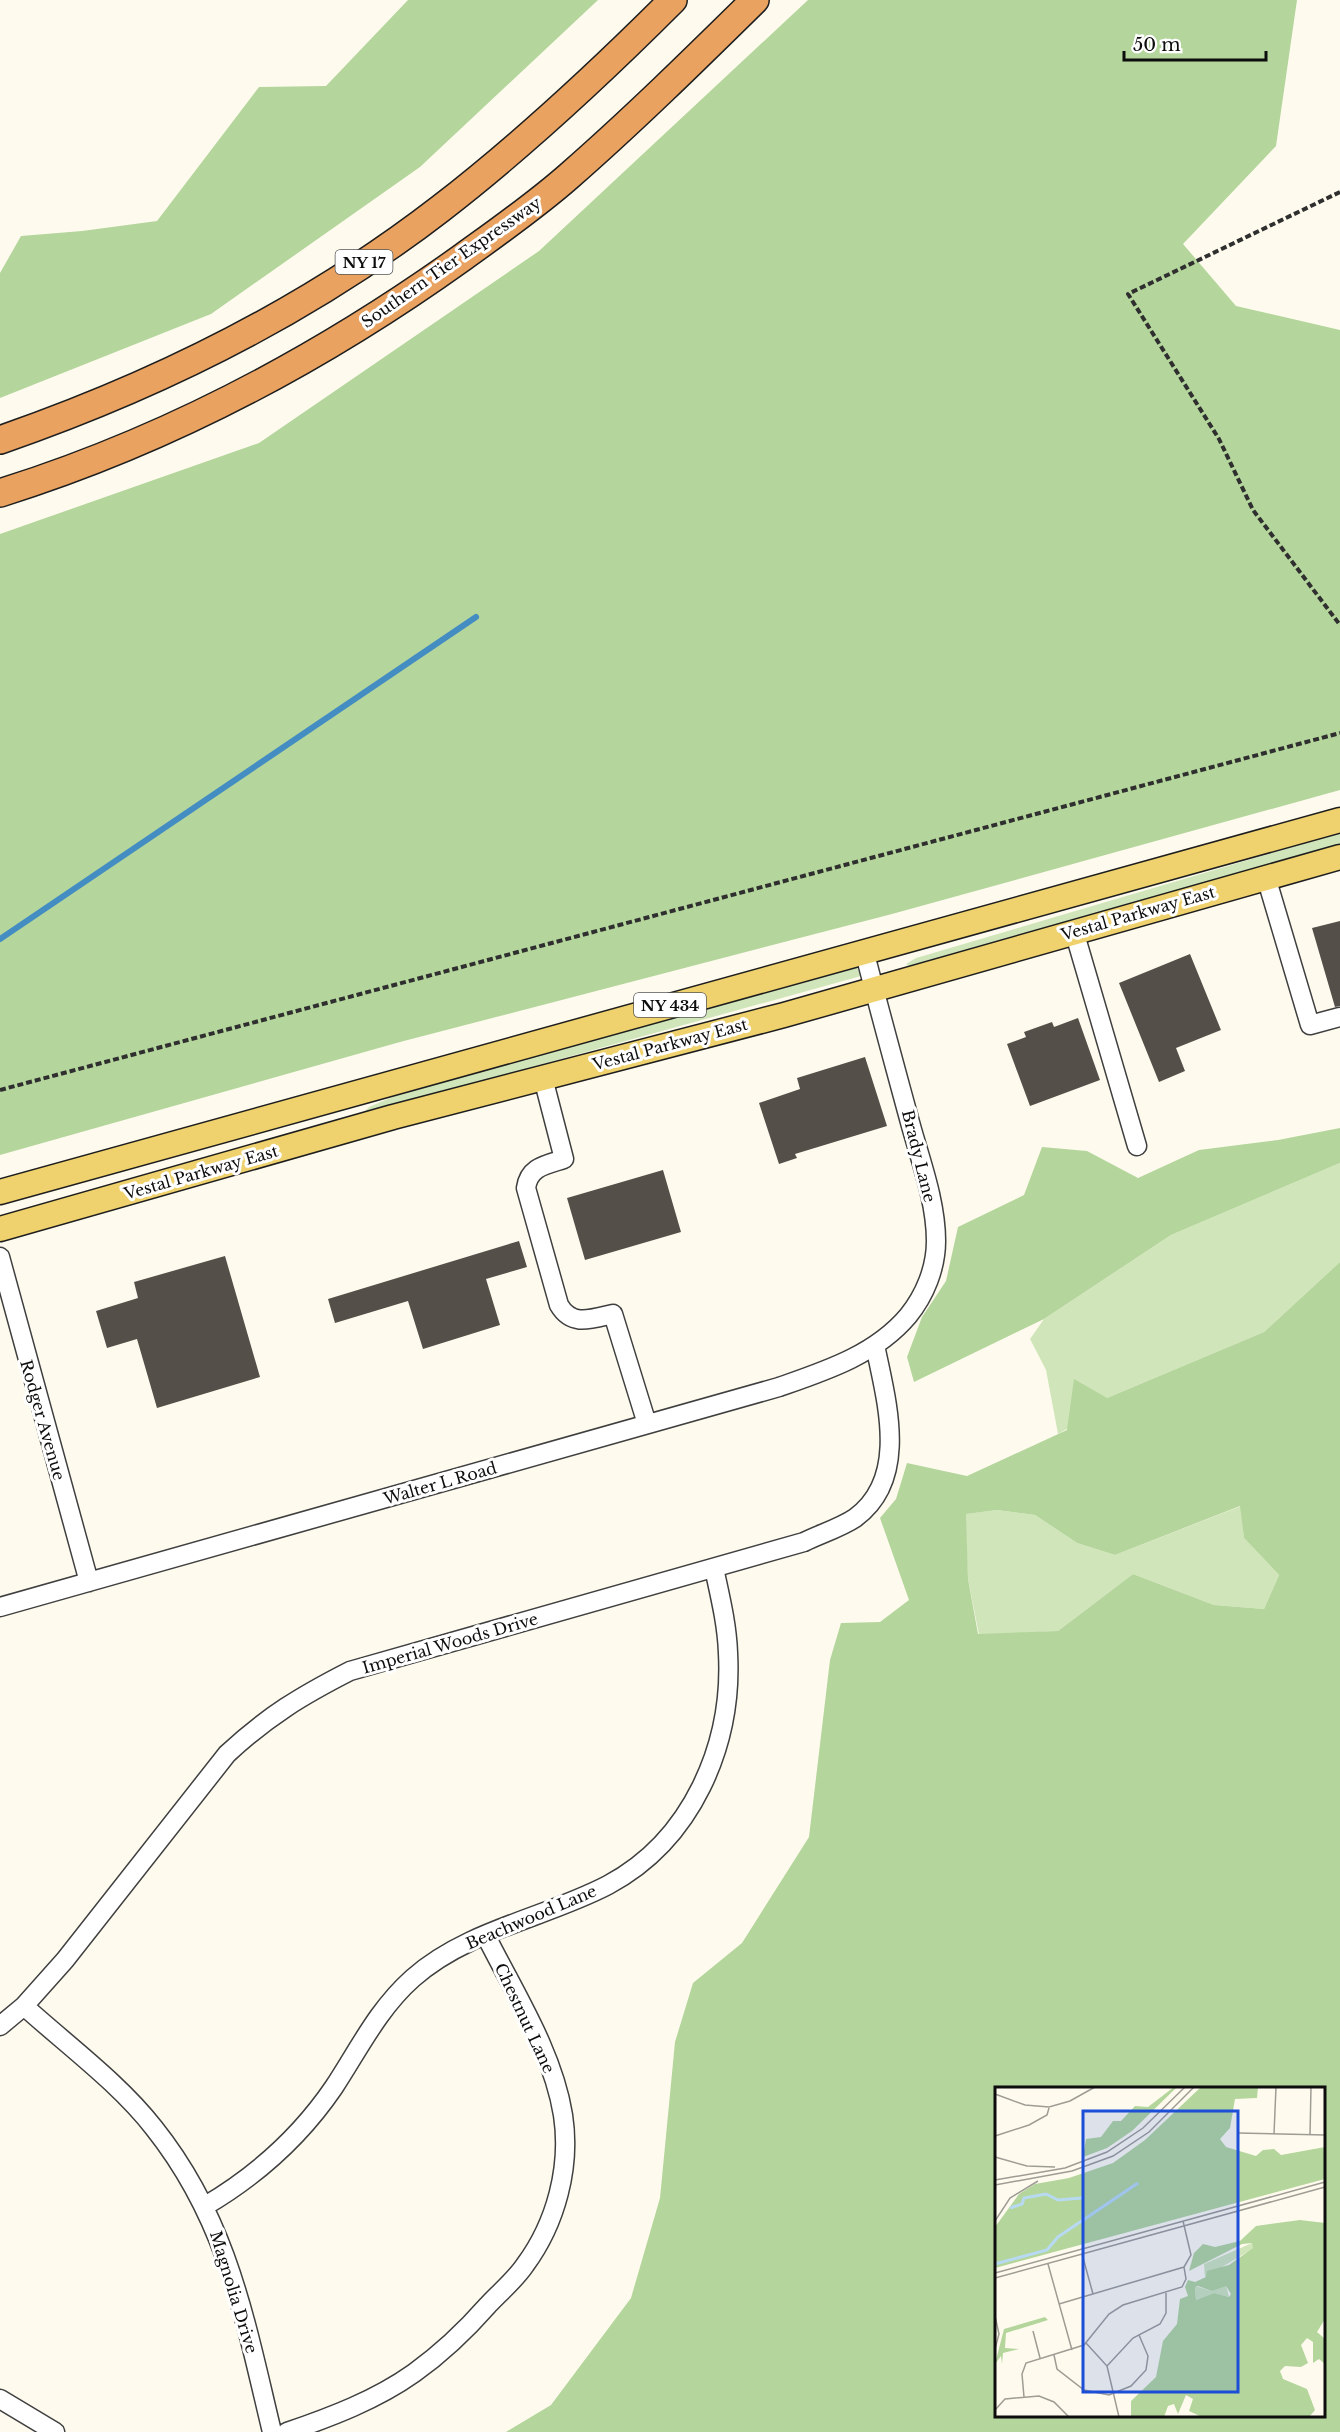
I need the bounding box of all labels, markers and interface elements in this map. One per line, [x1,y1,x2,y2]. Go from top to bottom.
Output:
scale bar [1124,24,1266,62]
text: 50 m [1133,34,1181,56]
street label: Southern Tier Expressway [357,192,545,332]
road number: NY 17 [336,250,392,274]
street label: Vestal Parkway East [1058,881,1217,945]
road number: NY 434 [634,993,706,1017]
street label: Vestal Parkway East [589,1014,750,1075]
street label: Brady Lane [898,1108,940,1204]
street label: Vestal Parkway East [121,1140,280,1204]
street label: Rodger Avenue [16,1357,70,1483]
street label: Walter L Road [380,1457,499,1509]
street label: Imperial Woods Drive [360,1608,540,1678]
street label: Beachwood Lane [463,1880,599,1954]
street label: Chestnut Lane [491,1960,559,2076]
inset map [995,2087,1325,2417]
street label: Magnolia Drive [206,2228,262,2356]

